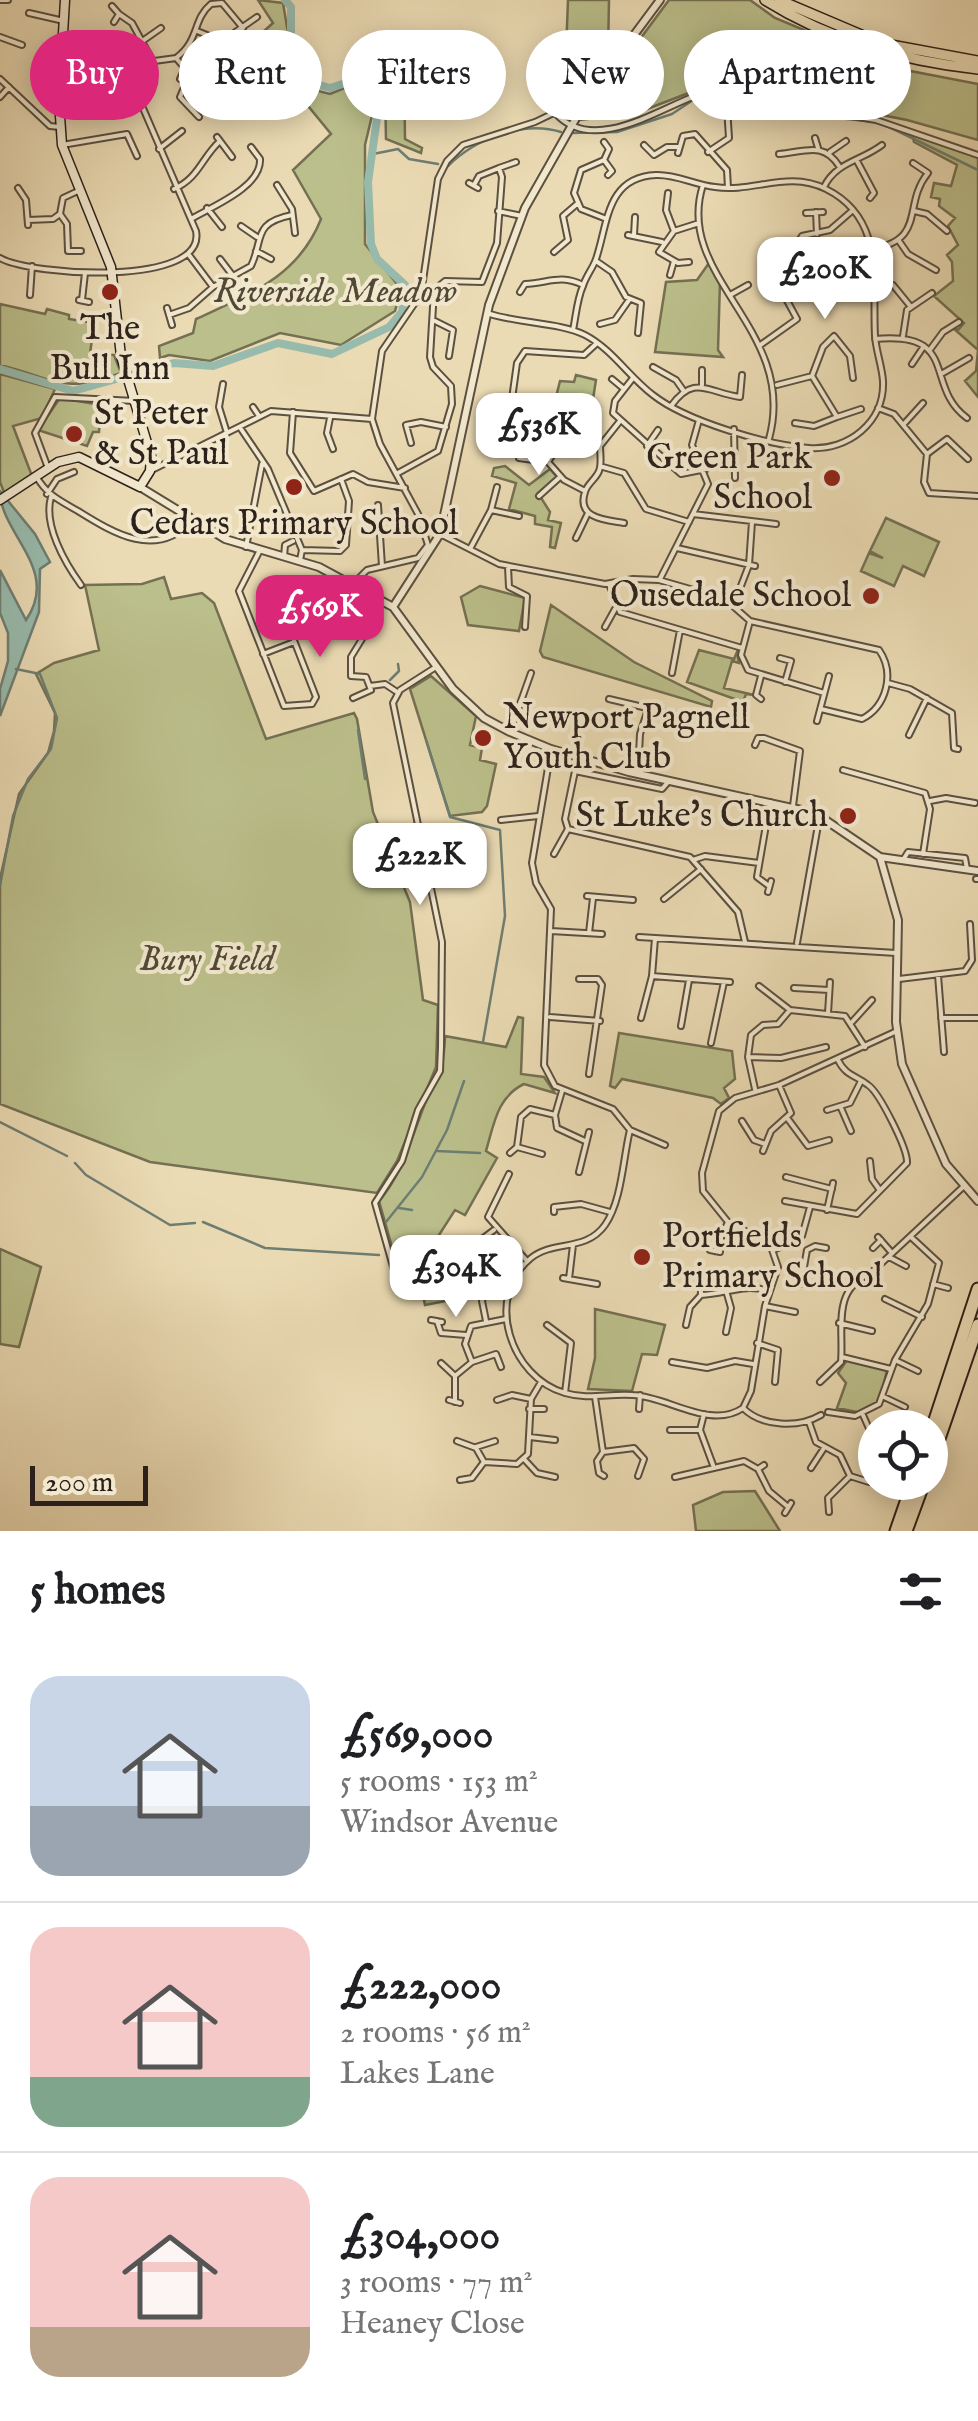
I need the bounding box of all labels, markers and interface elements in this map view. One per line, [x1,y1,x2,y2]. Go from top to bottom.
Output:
chip: Buy [30,30,159,120]
chip: Rent [179,30,322,120]
chip: Filters [342,30,506,120]
chip: New [526,30,664,120]
chip: Apartment [684,30,911,120]
pin: £200K [755,237,895,322]
text: £200K [779,249,871,290]
park label: Riverside Meadow [213,270,457,315]
marker: The Bull Inn [99,281,121,303]
place label: The Bull Inn [50,307,170,392]
place label: St Peter & St Paul [94,392,229,477]
pin: £536K [469,393,609,478]
text: £536K [498,405,580,446]
marker: St Peter & St Paul [63,423,85,445]
place label: Green Park School [646,436,812,521]
marker: Green Park School [821,467,843,489]
marker: Cedars Primary School [283,476,305,498]
place label: Cedars Primary School [130,502,459,547]
place label: Ousedale School [610,574,851,619]
pin: £569K [250,575,390,660]
marker: Ousedale School [860,585,882,607]
text: £569K [278,587,362,628]
place label: Newport Pagnell Youth Club [503,696,750,781]
marker: Newport Pagnell Youth Club [472,727,494,749]
place label: St Luke's Church [575,794,828,839]
marker: St Luke's Church [837,805,859,827]
pin: £222K [350,823,490,908]
text: £222K [375,835,465,876]
park label: Bury Field [139,938,278,983]
place label: Portfields Primary School [662,1215,883,1300]
pin: £304K [386,1235,526,1320]
marker: Portfields Primary School [631,1246,653,1268]
text: £304K [412,1247,500,1288]
map controls [858,1410,948,1500]
button: locate [858,1410,948,1500]
scale bar [30,1461,148,1506]
text: 200 m [45,1466,113,1501]
icon: filters [893,1564,948,1619]
text: 5 homes [30,1565,166,1618]
text: £569,000 [340,1709,493,1762]
icon: home [110,1716,230,1836]
text: 5 rooms · 153 m² [340,1762,538,1803]
text: Windsor Avenue [340,1803,558,1844]
text: £222,000 [340,1960,501,2013]
icon: home [110,1967,230,2087]
text: 2 rooms · 56 m² [340,2013,531,2054]
text: Lakes Lane [340,2054,495,2095]
text: £304,000 [340,2210,500,2263]
icon: home [110,2217,230,2337]
text: 3 rooms · 77 m² [340,2263,533,2304]
text: Heaney Close [340,2304,525,2345]

